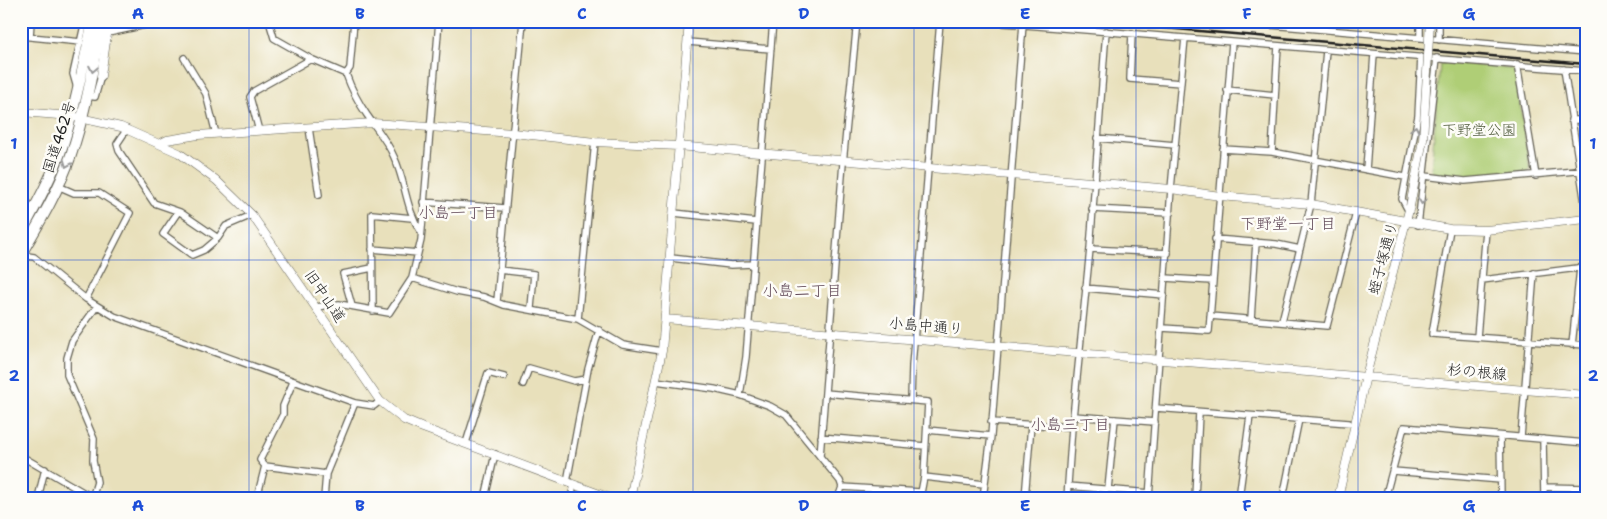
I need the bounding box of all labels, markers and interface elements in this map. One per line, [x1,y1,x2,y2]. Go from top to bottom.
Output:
text: A [132,3,144,24]
text: B [355,3,365,24]
text: C [577,3,587,24]
text: D [798,3,810,24]
text: E [1020,3,1030,24]
text: F [1242,3,1252,24]
text: G [1463,3,1476,24]
one-way arrow [88,65,99,74]
street label: 国道462号 [38,98,80,176]
park label: 下野堂公園 [1441,120,1517,140]
one-way arrow [1409,124,1420,133]
text: 1 [10,133,18,154]
text: 1 [1589,133,1597,154]
one-way arrow [63,159,73,168]
one-way arrow [1417,197,1428,205]
district label: 小島一丁目 [418,202,498,223]
district label: 下野堂一丁目 [1240,213,1336,234]
street label: 蛭子塚通り [1364,219,1402,297]
street label: 旧中山道 [300,266,350,326]
district label: 小島二丁目 [762,280,842,301]
street label: 小島中通り [888,313,964,339]
street label: 杉の根線 [1446,359,1508,385]
text: 2 [8,365,20,386]
text: 2 [1587,365,1599,386]
district label: 小島三丁目 [1030,414,1110,435]
text: A [132,495,144,516]
text: B [355,495,365,516]
text: C [577,495,587,516]
text: D [798,495,810,516]
text: E [1020,495,1030,516]
text: F [1242,495,1252,516]
text: G [1463,495,1476,516]

